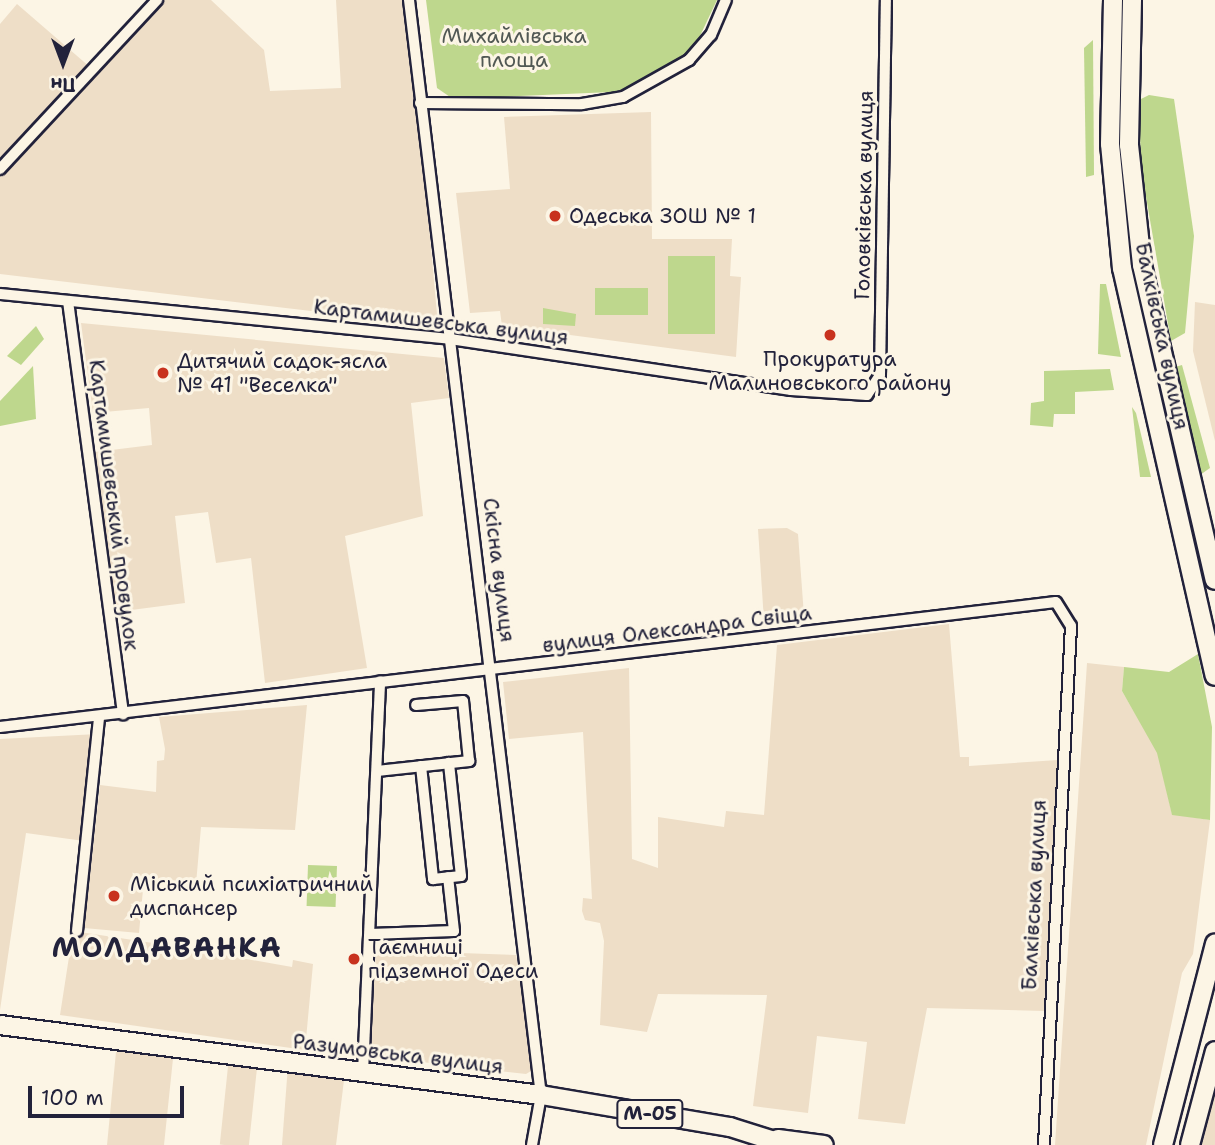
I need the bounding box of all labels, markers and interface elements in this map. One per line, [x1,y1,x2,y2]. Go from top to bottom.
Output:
park label: Михайлівська площа [441,23,587,73]
north arrow [28,28,98,98]
text: Пн [50,72,76,97]
street label: Головківська вулиця [850,90,878,300]
place label: Одеська ЗОШ № 1 [569,203,756,229]
marker: Одеська ЗОШ № 1 [547,208,563,224]
street label: Балківська вулиця [1130,240,1194,432]
street label: Картамишевська вулиця [312,294,570,350]
marker: Прокуратура Малиновського району [822,327,838,343]
place label: Прокуратура Малиновського району [708,346,952,396]
place label: Дитячий садок-ясла № 41 "Веселка" [177,348,387,398]
street label: Картамишевський провулок [84,358,144,652]
marker: Дитячий садок-ясла № 41 "Веселка" [155,365,171,381]
street label: Cкісна вулиця [478,496,520,644]
street label: вулиця Олександра Свіща [541,600,813,658]
street label: Балківська вулиця [1016,799,1052,991]
place label: Міський психіатричний диспансер [130,871,373,921]
marker: Міський психіатричний диспансер [104,886,124,906]
district label: МОЛДАВАНКА [53,930,281,964]
place label: Таємниці підземної Одеси [368,934,539,984]
marker: Таємниці підземної Одеси [346,951,362,967]
street label: Разумовська вулиця [291,1029,505,1079]
scale bar [32,1072,187,1116]
text: 100 m [41,1084,104,1112]
road number: М-05 [615,1098,685,1130]

